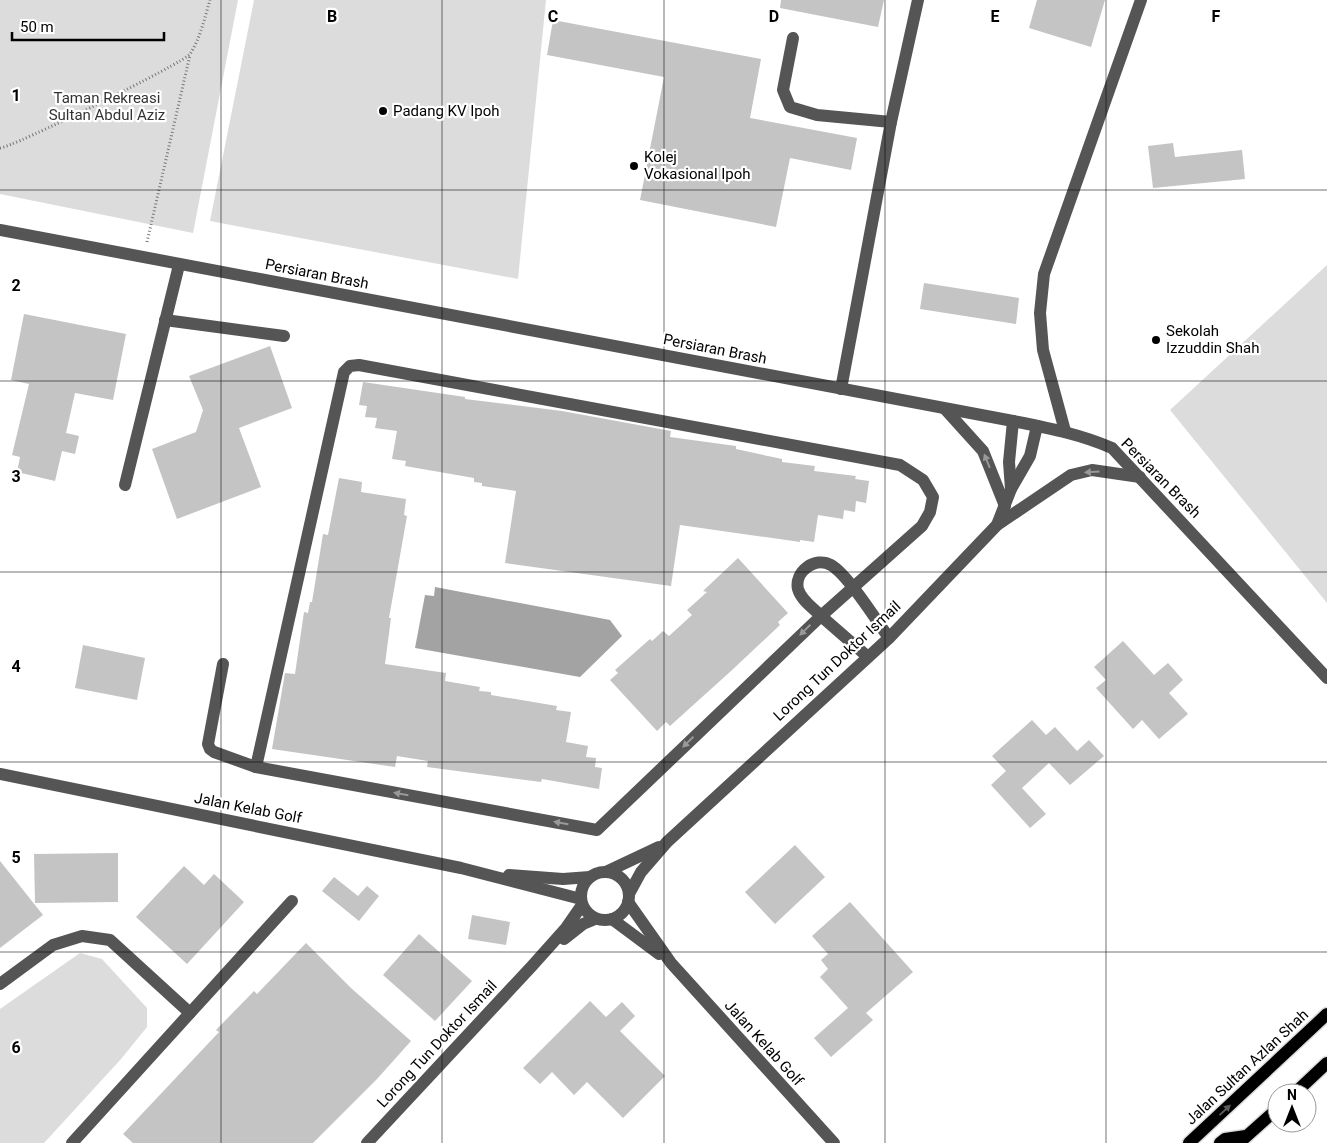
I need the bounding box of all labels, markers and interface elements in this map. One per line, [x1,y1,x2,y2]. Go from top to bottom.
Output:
text: B [327,7,337,26]
text: C [548,7,558,26]
text: D [769,7,779,26]
text: E [991,7,1000,26]
text: F [1212,7,1221,26]
scale bar [12,10,165,42]
text: 50 m [20,18,54,36]
text: 1 [11,86,21,105]
park label: Taman Rekreasi Sultan Abdul Aziz [49,89,165,124]
place label: Padang KV Ipoh [393,102,500,120]
marker: Padang KV Ipoh [377,105,389,117]
place label: Kolej Vokasional Ipoh [644,148,751,183]
marker: Kolej Vokasional Ipoh [628,160,640,172]
street label: Persiaran Brash [264,255,370,293]
text: 2 [11,276,21,295]
place label: Sekolah Izzuddin Shah [1166,322,1259,357]
street label: Persiaran Brash [662,330,768,368]
marker: Sekolah Izzuddin Shah [1150,334,1162,346]
street label: Persiaran Brash [1117,434,1205,522]
one-way arrow [983,453,991,468]
text: 3 [11,467,21,486]
one-way arrow [1083,468,1099,476]
street label: Lorong Tun Doktor Ismail [770,597,904,725]
one-way arrow [800,624,812,636]
text: 4 [11,657,21,676]
one-way arrow [682,736,694,748]
street label: Jalan Kelab Golf [193,789,304,827]
one-way arrow [393,790,409,798]
one-way arrow [552,819,568,827]
text: 5 [11,848,21,867]
street label: Lorong Tun Doktor Ismail [373,977,501,1111]
street label: Jalan Kelab Golf [721,996,808,1090]
street label: Jalan Sultan Azlan Shah [1182,1006,1312,1128]
text: 6 [11,1038,21,1057]
north arrow [1267,1083,1317,1133]
text: N [1287,1087,1297,1103]
one-way arrow [1218,1104,1230,1116]

